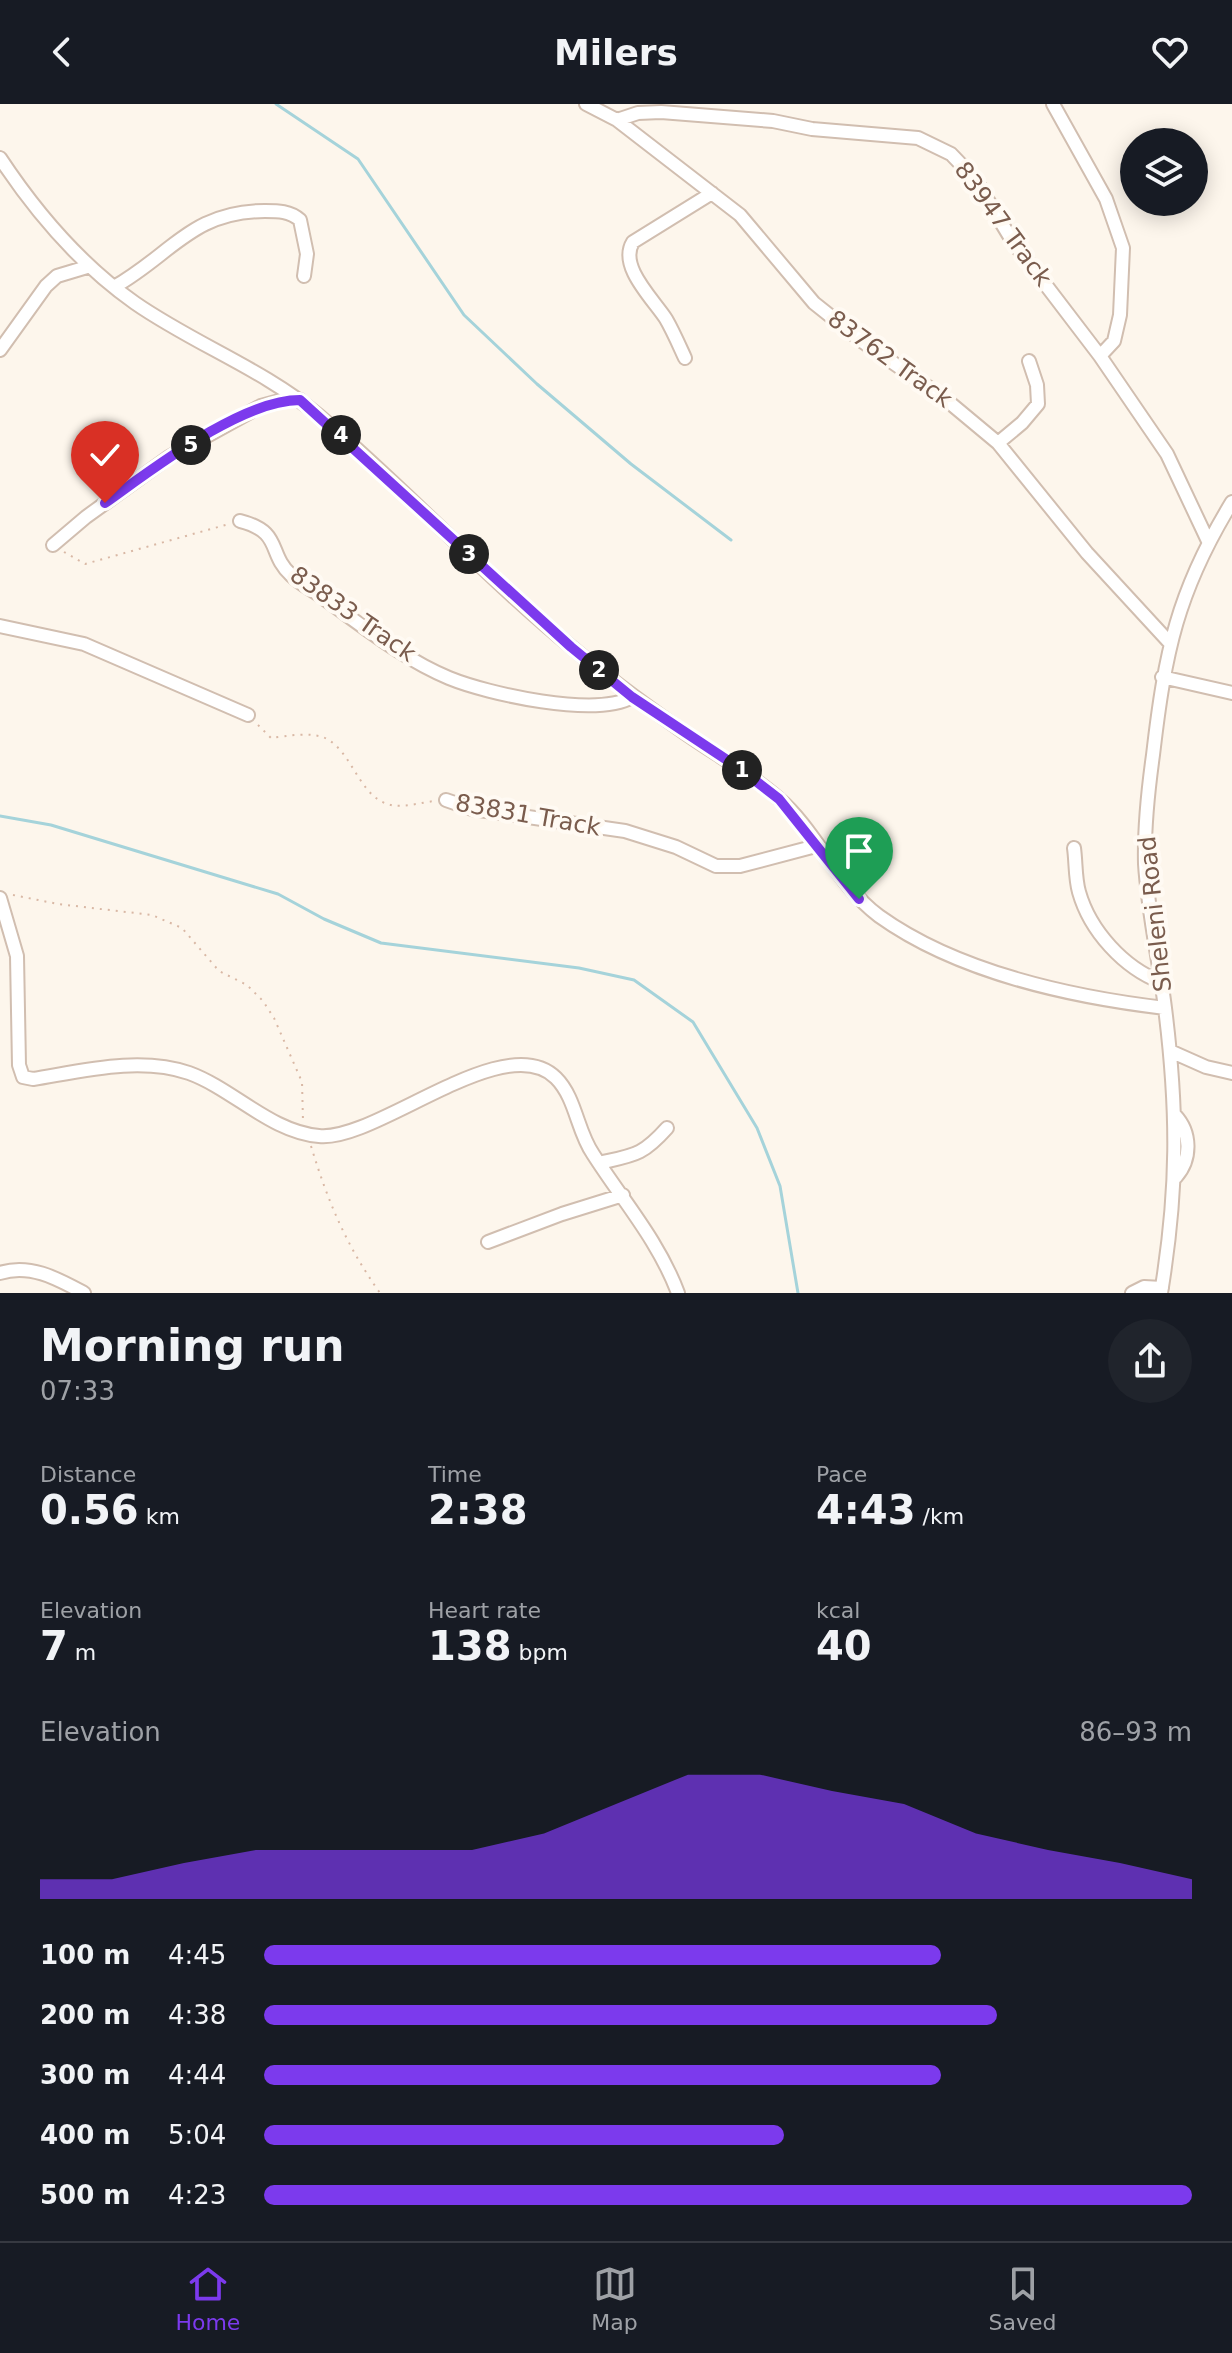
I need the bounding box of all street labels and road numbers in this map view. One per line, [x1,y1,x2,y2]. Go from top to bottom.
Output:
street label: 83947 Track [949,156,1058,292]
street label: 83762 Track [822,305,958,414]
street label: 83833 Track [285,560,421,668]
street label: 83831 Track [453,788,603,842]
street label: Sheleni Road [1133,835,1177,993]

